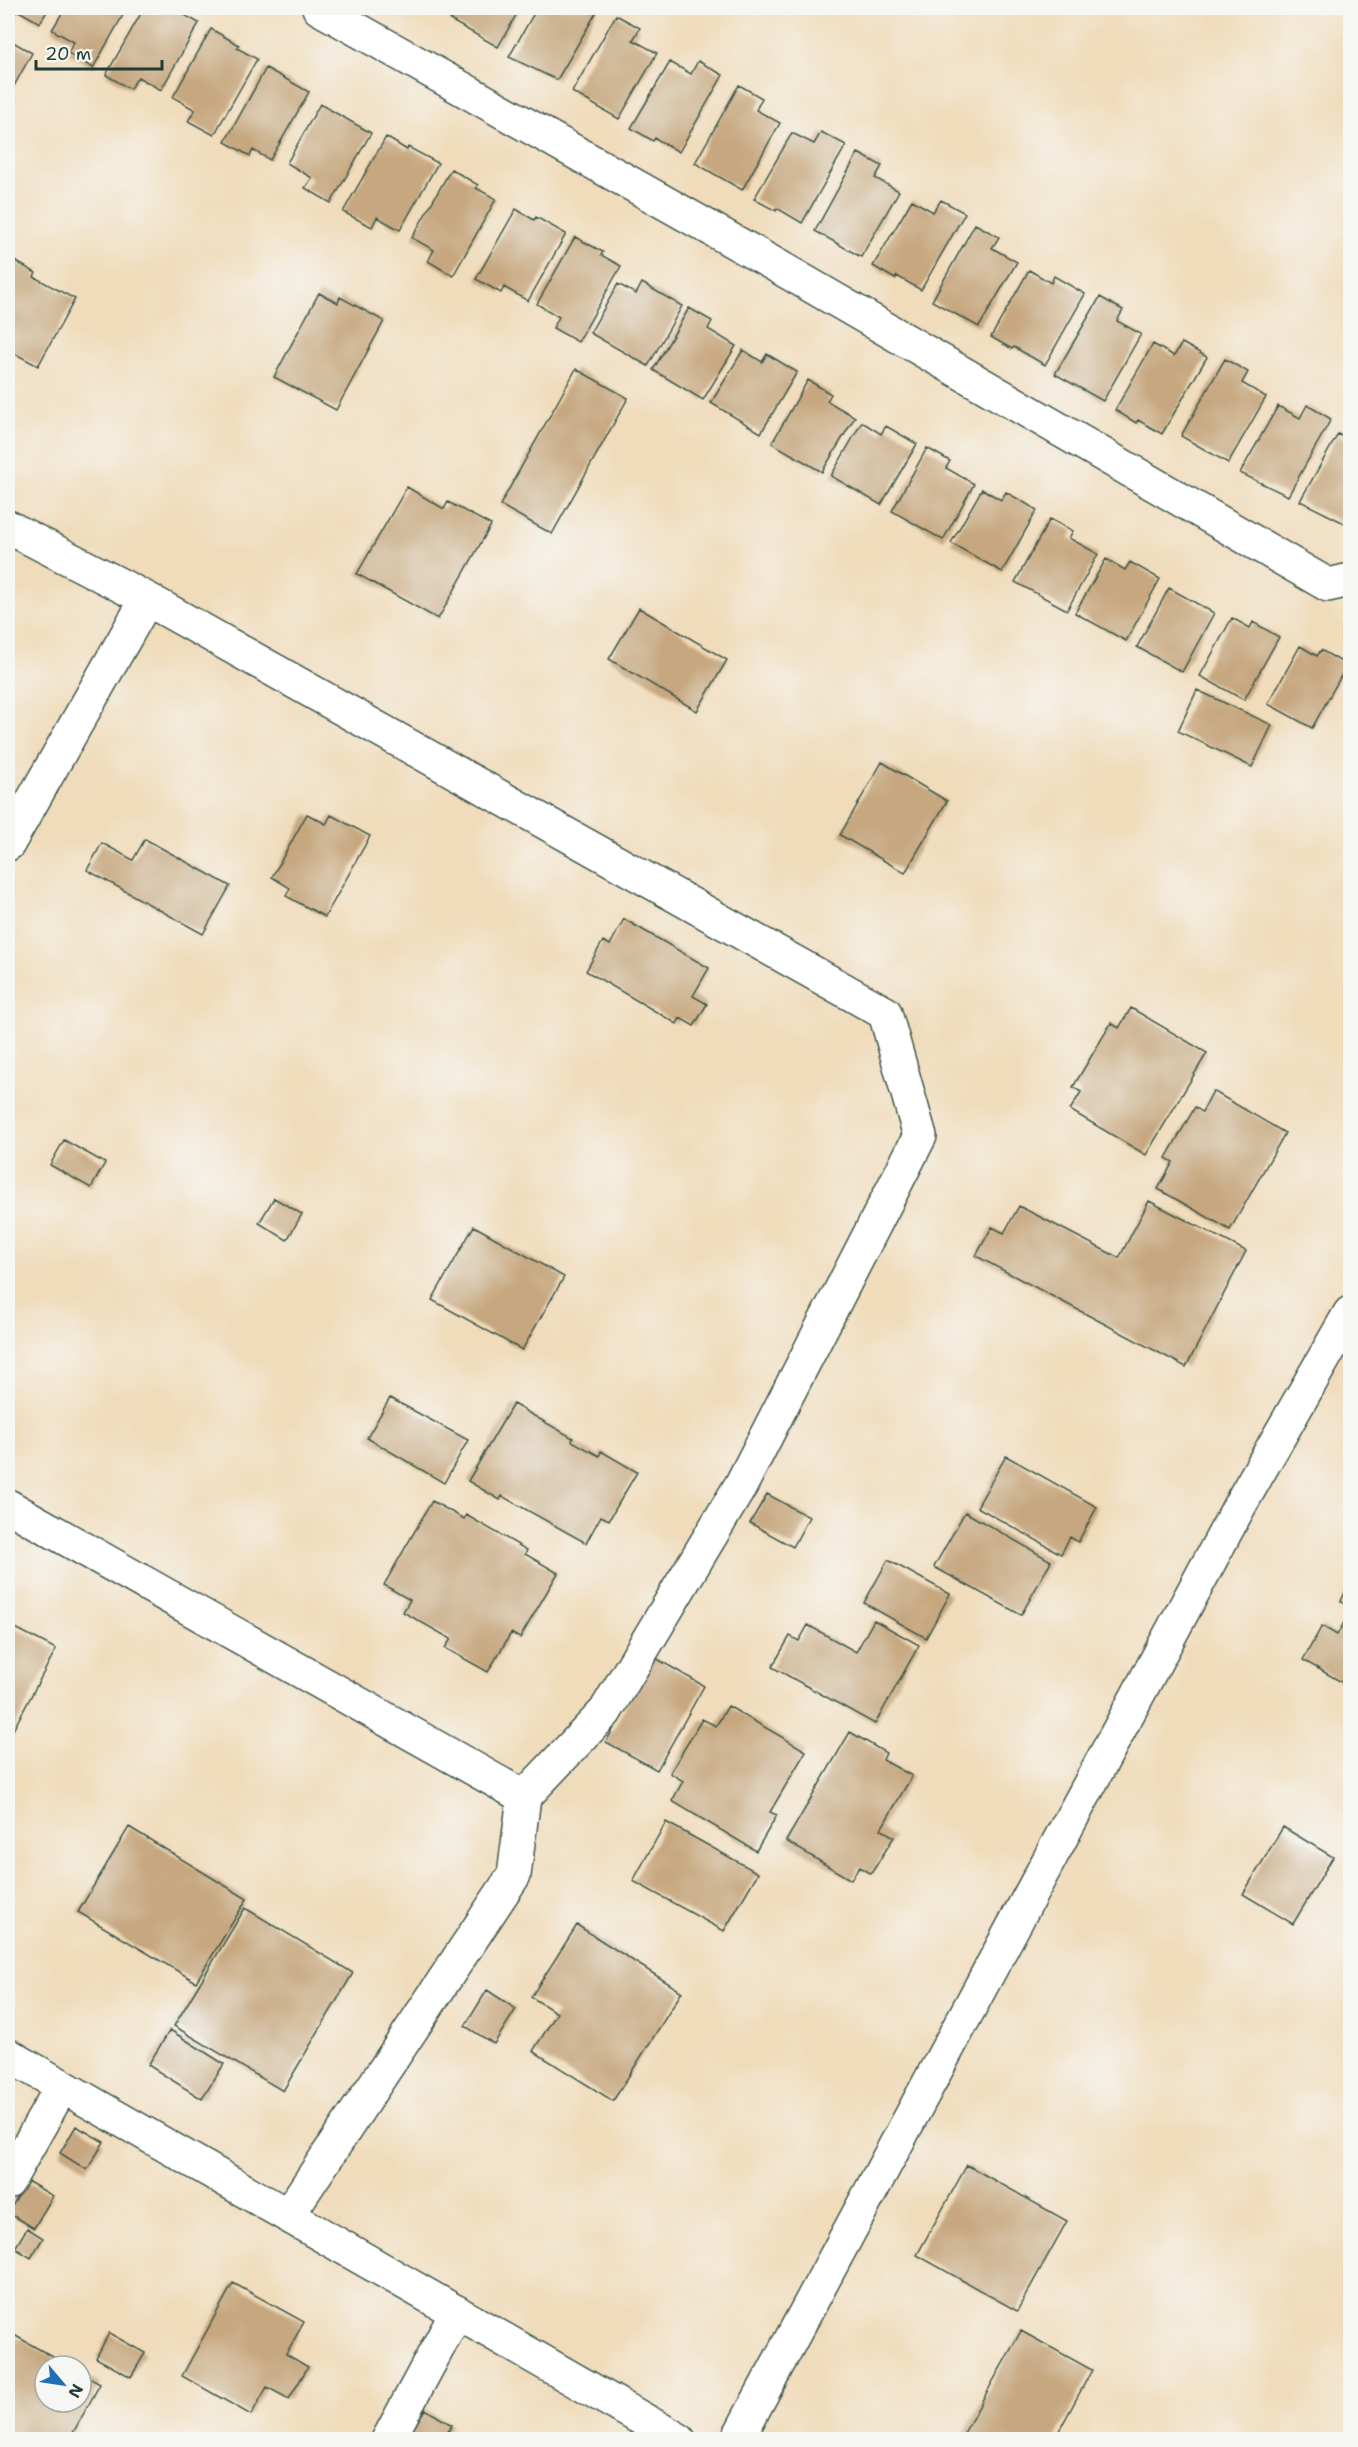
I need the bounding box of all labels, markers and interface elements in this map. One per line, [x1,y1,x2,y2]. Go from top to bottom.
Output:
scale bar [36,33,162,71]
text: 20 m [45,42,91,66]
north arrow [33,2354,93,2414]
text: N [63,2380,88,2402]

